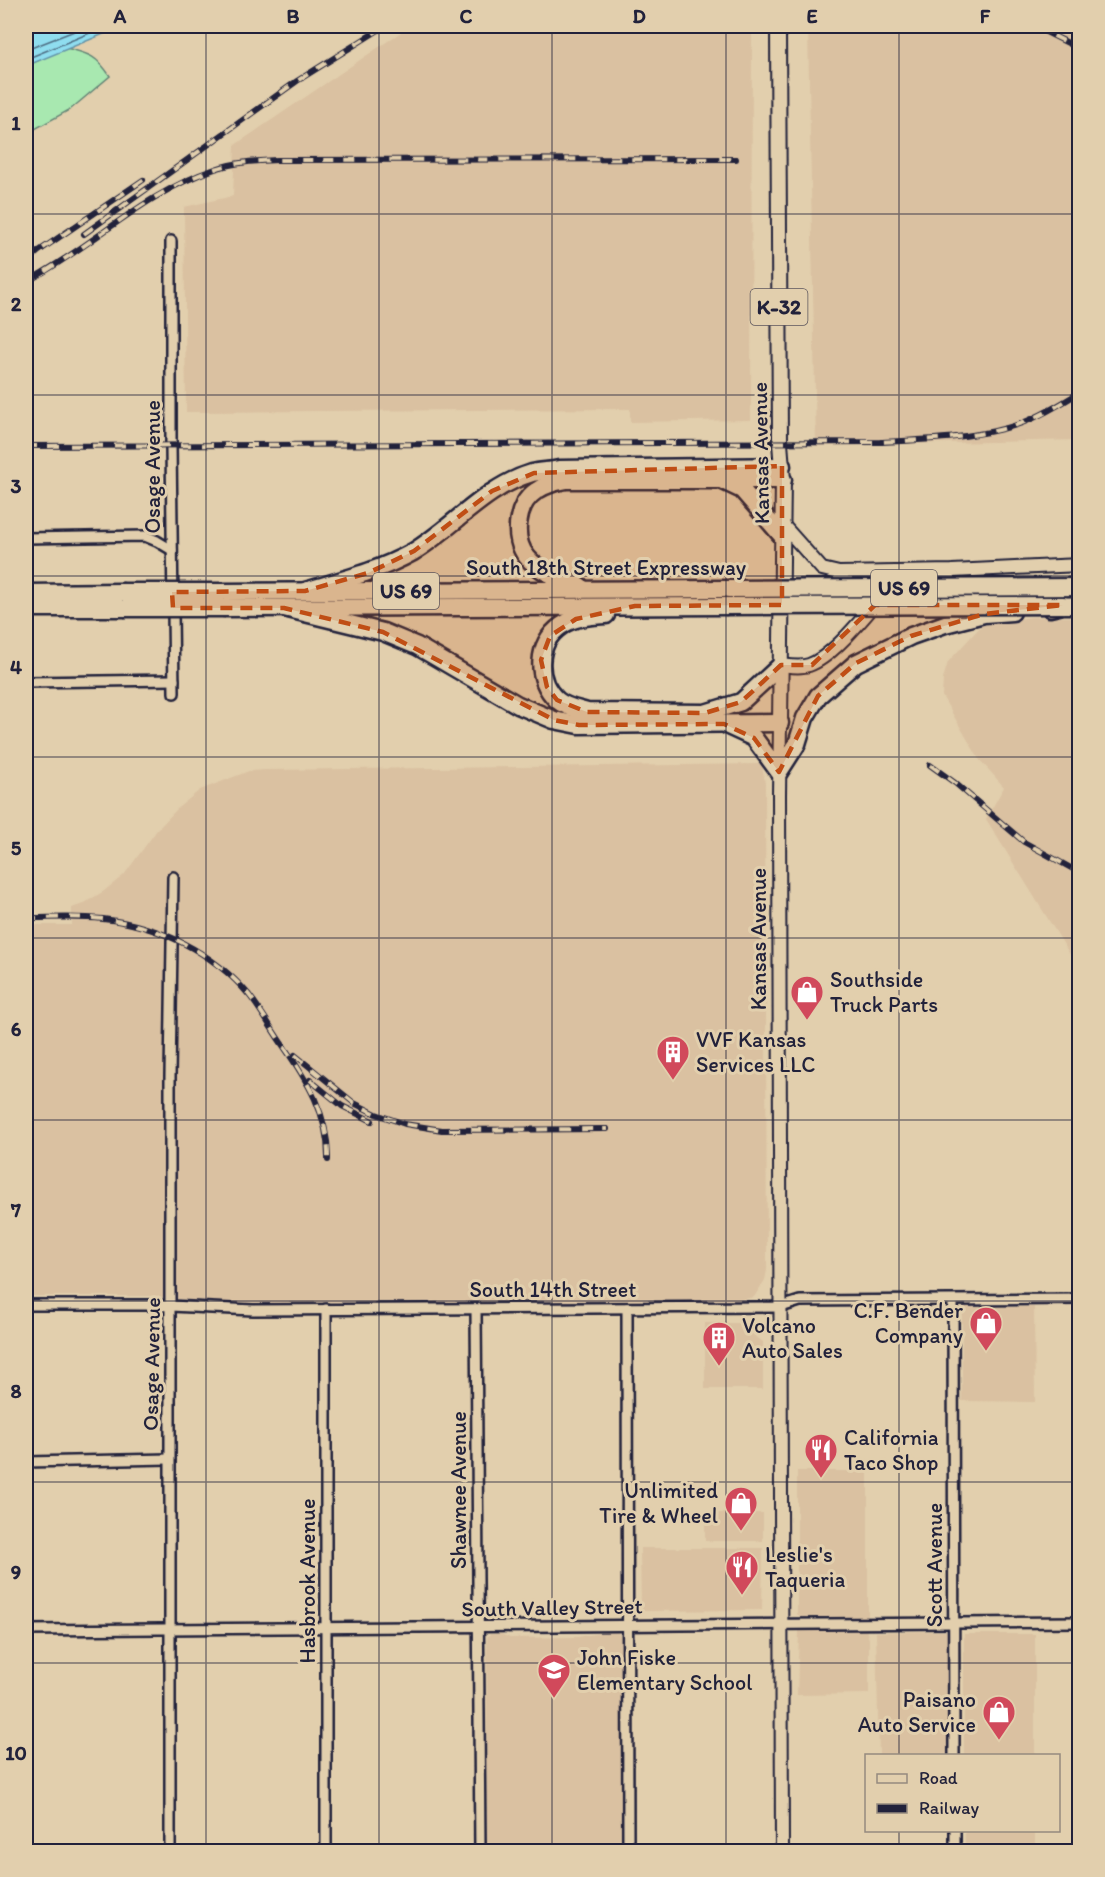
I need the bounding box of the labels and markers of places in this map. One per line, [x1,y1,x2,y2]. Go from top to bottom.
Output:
place label: Southside Truck Parts [830,966,938,1018]
shop icon: Southside Truck Parts [789,974,825,1021]
place label: VVF Kansas Services LLC [696,1026,815,1078]
building icon: VVF Kansas Services LLC [655,1034,691,1081]
place label: C.F. Bender Company [853,1297,964,1349]
shop icon: C.F. Bender Company [968,1305,1004,1352]
place label: Volcano Auto Sales [742,1312,843,1364]
building icon: Volcano Auto Sales [701,1320,737,1367]
place label: California Taco Shop [844,1424,939,1476]
restaurant icon: California Taco Shop [803,1432,839,1479]
place label: Unlimited Tire & Wheel [599,1477,718,1529]
shop icon: Unlimited Tire & Wheel [723,1485,759,1532]
place label: Leslie's Taqueria [765,1541,845,1593]
restaurant icon: Leslie's Taqueria [724,1549,760,1596]
place label: John Fiske Elementary School [577,1644,752,1696]
school or university icon: John Fiske Elementary School [536,1652,572,1699]
place label: Paisano Auto Service [858,1686,976,1738]
shop icon: Paisano Auto Service [981,1694,1017,1741]

